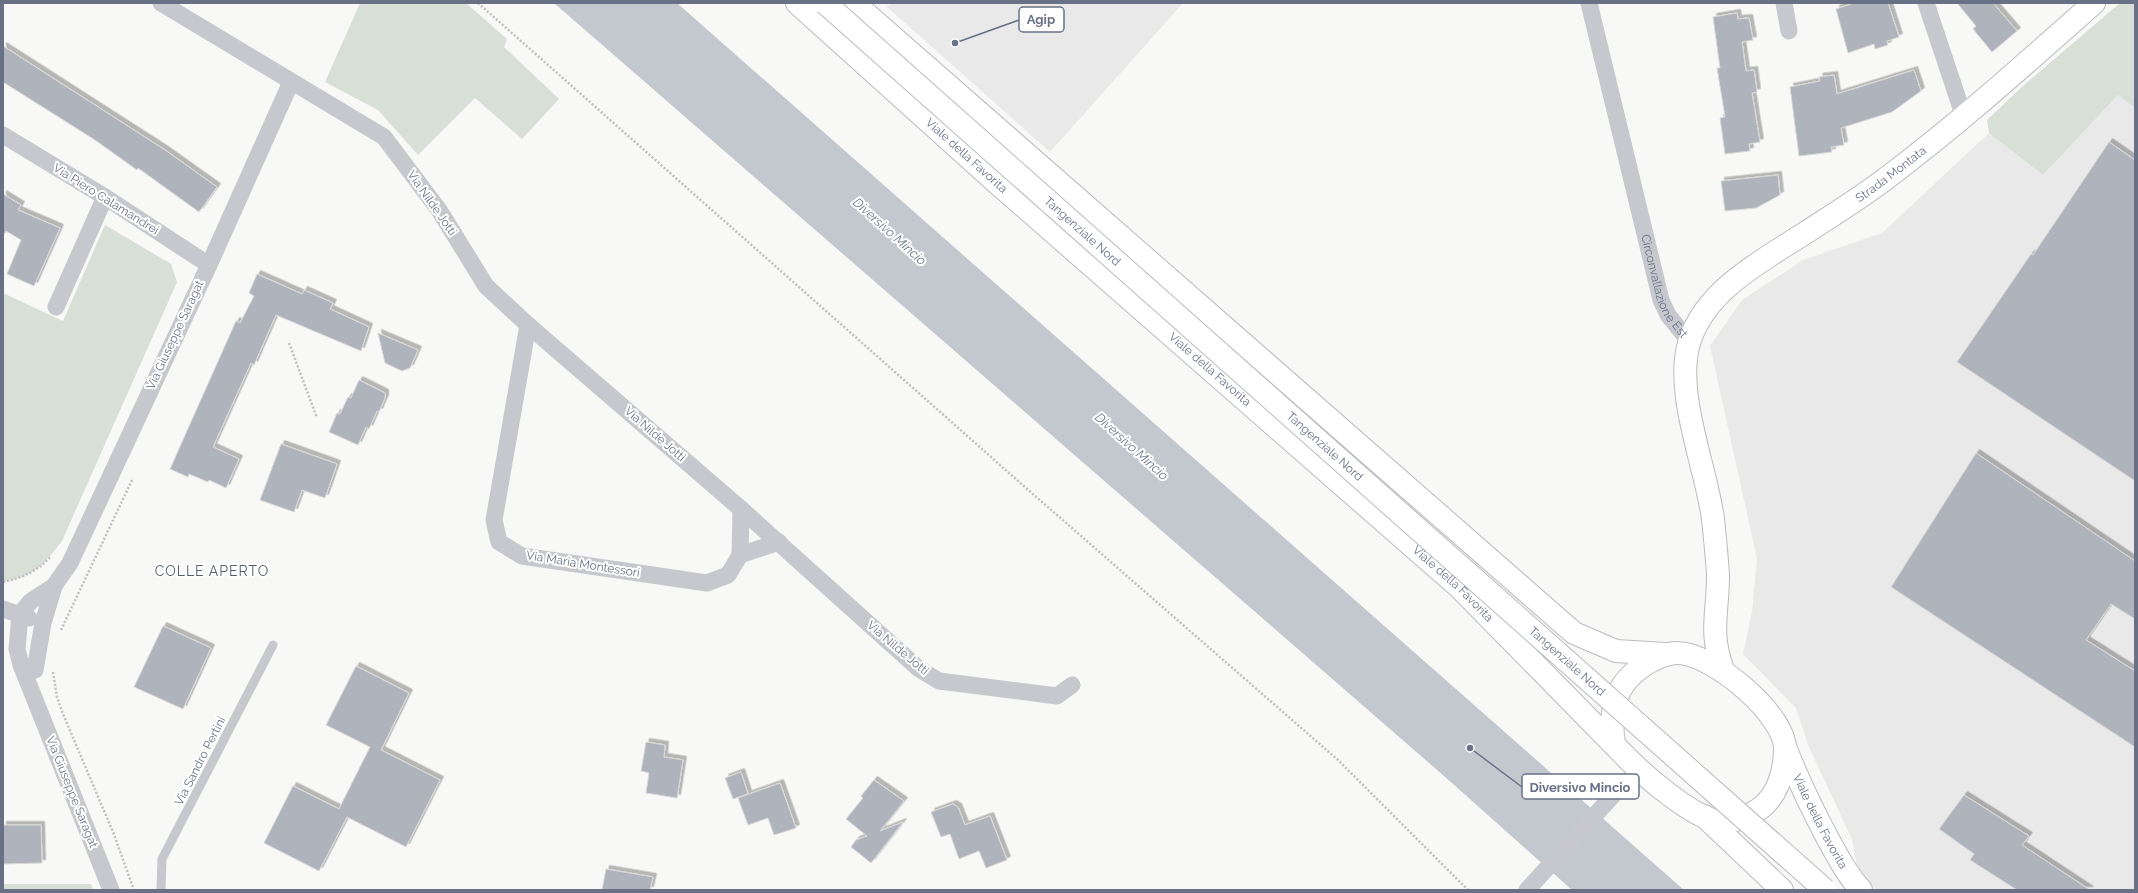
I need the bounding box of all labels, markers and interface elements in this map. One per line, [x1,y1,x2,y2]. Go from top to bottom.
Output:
callout: Agip [1019,7,1064,32]
text: Agip [1027,12,1055,27]
street label: Viale della Favorita [923,115,1010,196]
street label: Strada Montata [1853,143,1929,205]
street label: Via Piero Calamandrei [51,161,161,237]
street label: Via Nilde Jotti [404,168,460,238]
street label: Tangenziale Nord [1041,194,1123,269]
water label: Diversivo Mincio [850,195,929,268]
street label: Circonvallazione Est [1638,233,1691,341]
street label: Via Giuseppe Saragat [144,278,206,392]
street label: Viale della Favorita [1166,330,1254,409]
street label: Via Nilde Jotti [622,404,688,464]
street label: Tangenziale Nord [1284,409,1366,484]
water label: Diversivo Mincio [1092,410,1171,483]
street label: Viale della Favorita [1410,543,1496,624]
street label: Via Maria Montessori [525,548,641,580]
district label: COLLE APERTO [155,563,269,579]
street label: Via Nilde Jotti [864,618,932,678]
street label: Tangenziale Nord [1526,624,1608,699]
street label: Via Sandro Pertini [172,714,228,808]
street label: Via Giuseppe Saragat [43,734,101,850]
street label: Viale della Favorita [1790,772,1850,871]
callout: Diversivo Mincio [1522,774,1639,799]
text: Diversivo Mincio [1530,780,1631,795]

